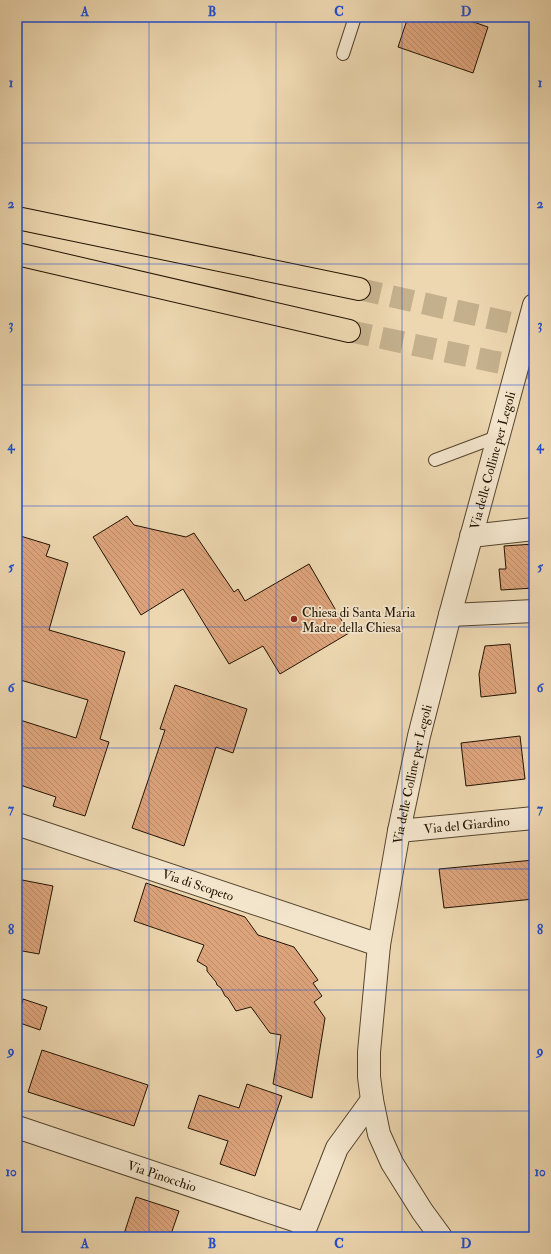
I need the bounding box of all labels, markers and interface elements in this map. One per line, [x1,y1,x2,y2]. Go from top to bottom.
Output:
text: A [80,4,90,20]
text: B [208,4,216,20]
text: C [334,4,344,20]
text: D [461,4,472,20]
text: 1 [9,75,14,91]
text: 1 [538,75,543,91]
text: 2 [8,196,15,212]
text: 2 [537,196,544,212]
text: 3 [9,317,14,333]
text: 3 [538,317,543,333]
street label: Via delle Colline per Legoli [467,389,519,531]
text: 4 [6,438,15,454]
text: 4 [535,438,544,454]
text: 5 [8,559,14,575]
text: 5 [537,559,543,575]
place label: Chiesa di Santa Maria Madre della Chiesa [302,605,416,636]
marker: Chiesa di Santa Maria Madre della Chiesa [289,614,299,624]
text: 6 [8,680,16,696]
text: 6 [537,680,545,696]
street label: Via delle Colline per Legoli [390,703,436,845]
text: 7 [8,801,15,817]
text: 7 [537,801,544,817]
street label: Via del Giardino [423,813,510,838]
street label: Via di Scopeto [160,866,236,905]
text: 8 [8,922,14,938]
text: 8 [537,922,543,938]
text: 9 [6,1043,15,1059]
text: 9 [535,1043,544,1059]
street label: Via Pinocchio [125,1158,198,1196]
text: 10 [5,1164,17,1180]
text: 10 [534,1164,546,1180]
text: A [80,1236,90,1252]
text: B [208,1236,216,1252]
text: C [334,1236,344,1252]
text: D [461,1236,472,1252]

